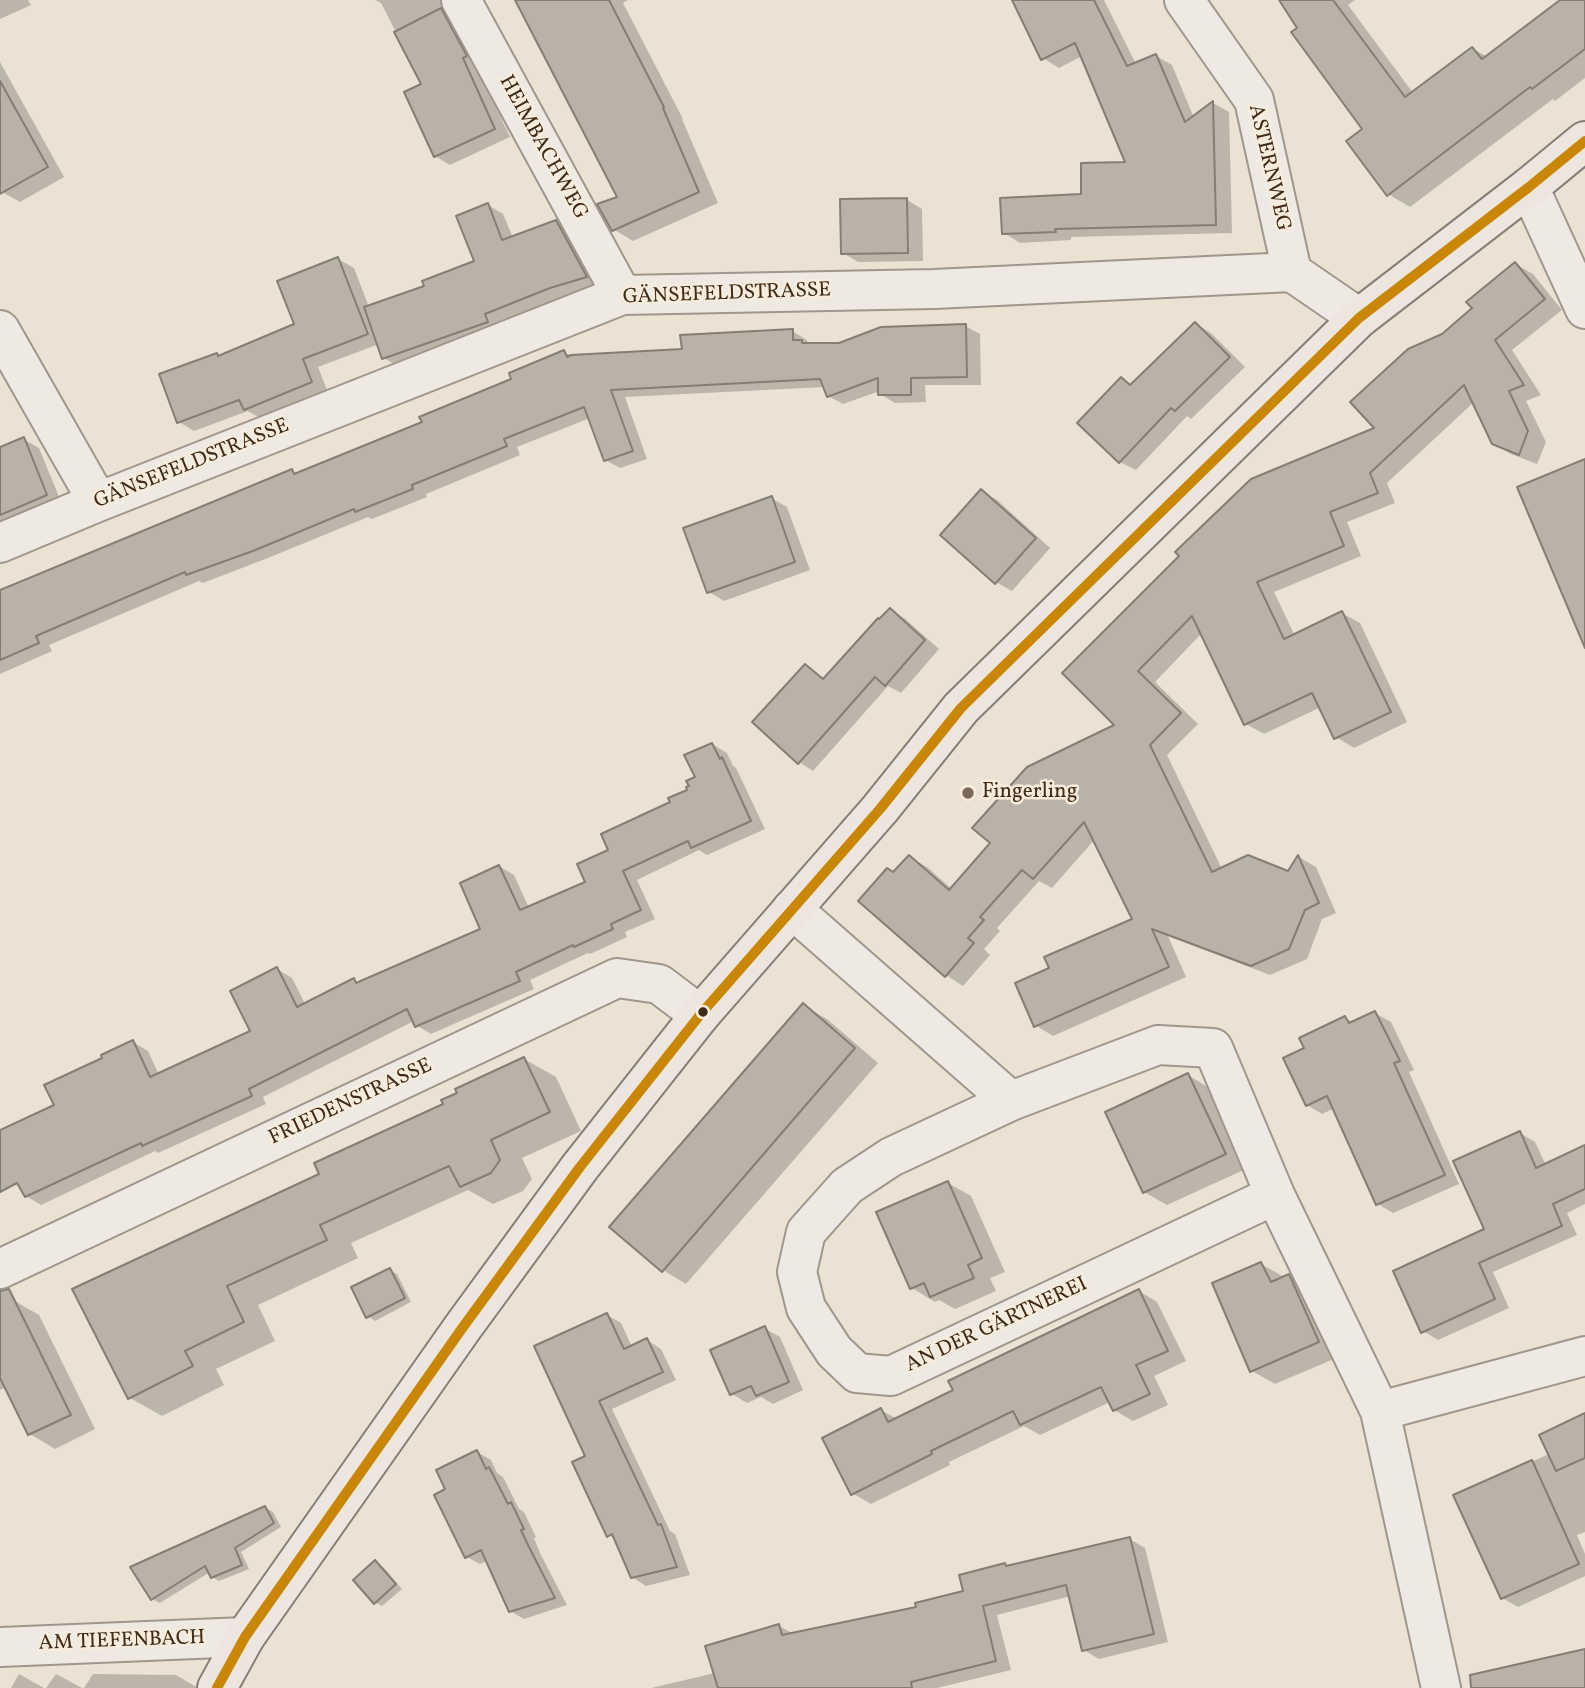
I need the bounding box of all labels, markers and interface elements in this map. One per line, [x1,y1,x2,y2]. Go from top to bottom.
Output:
street label: HEIMBACHWEG [492,72,592,224]
street label: ASTERNWEG [1241,102,1295,234]
street label: GÄNSEFELDSTRASSE [623,279,831,311]
street label: GÄNSEFELDSTRASSE [91,414,293,516]
place label: Fingerling [982,780,1077,806]
marker: Fingerling [960,785,976,801]
unlabelled marker [696,1005,710,1019]
street label: FRIEDENSTRASSE [265,1054,437,1152]
street label: AN DER GÄRTNEREI [902,1273,1092,1379]
street label: AM TIEFENBACH [38,1626,206,1658]

